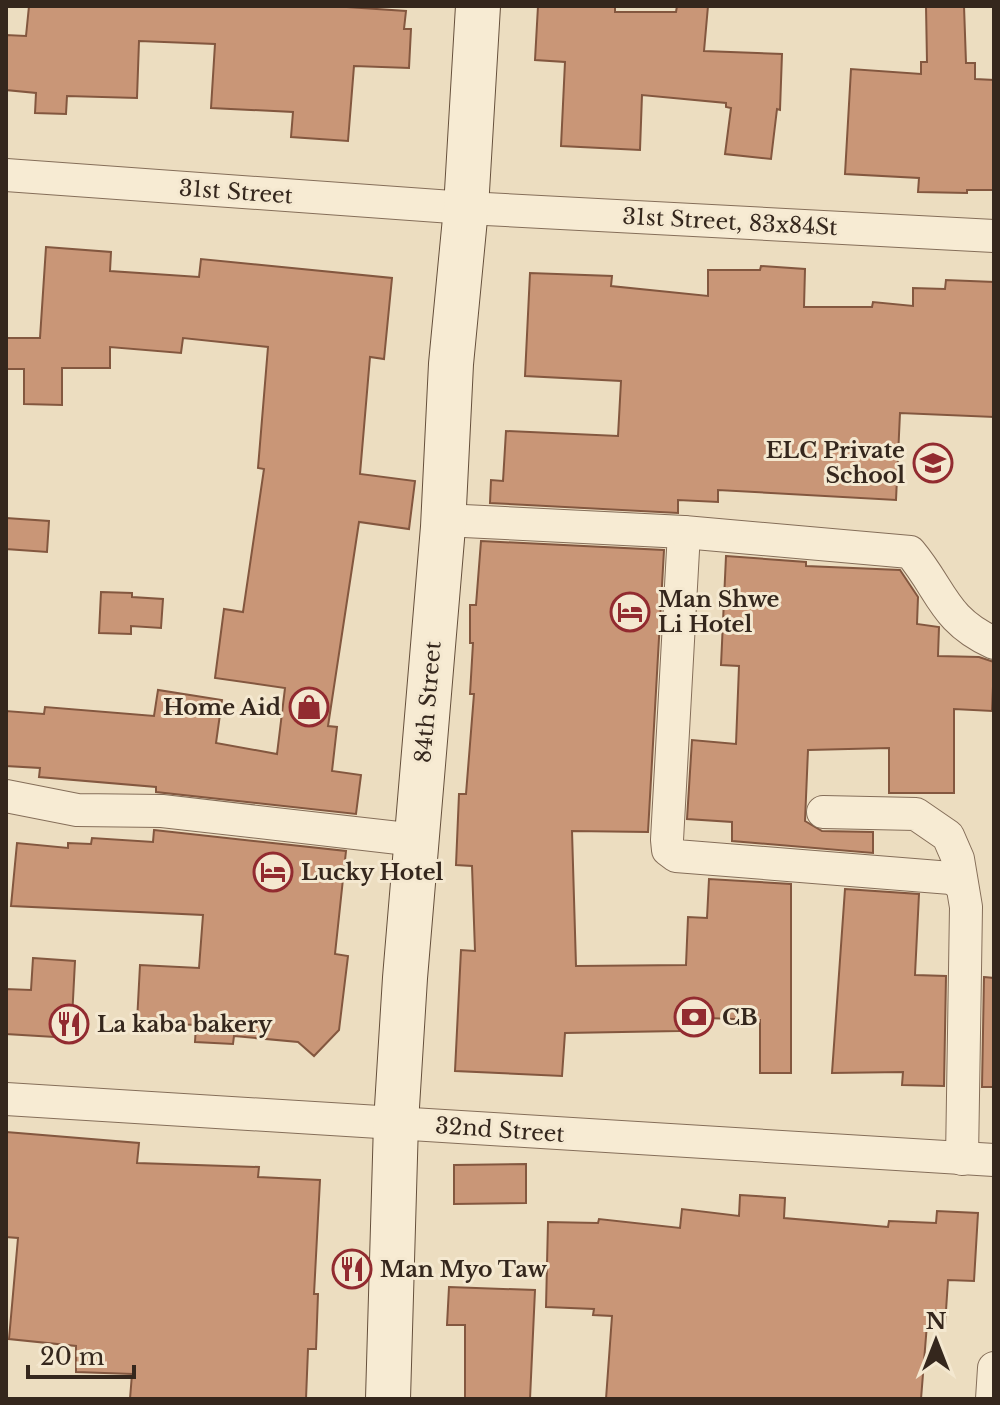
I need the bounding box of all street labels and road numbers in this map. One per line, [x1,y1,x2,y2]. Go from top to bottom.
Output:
street label: 31st Street [178,175,295,209]
street label: 31st Street, 83x84St [622,203,839,241]
street label: 84th Street [409,639,447,764]
street label: 32nd Street [434,1112,566,1148]

